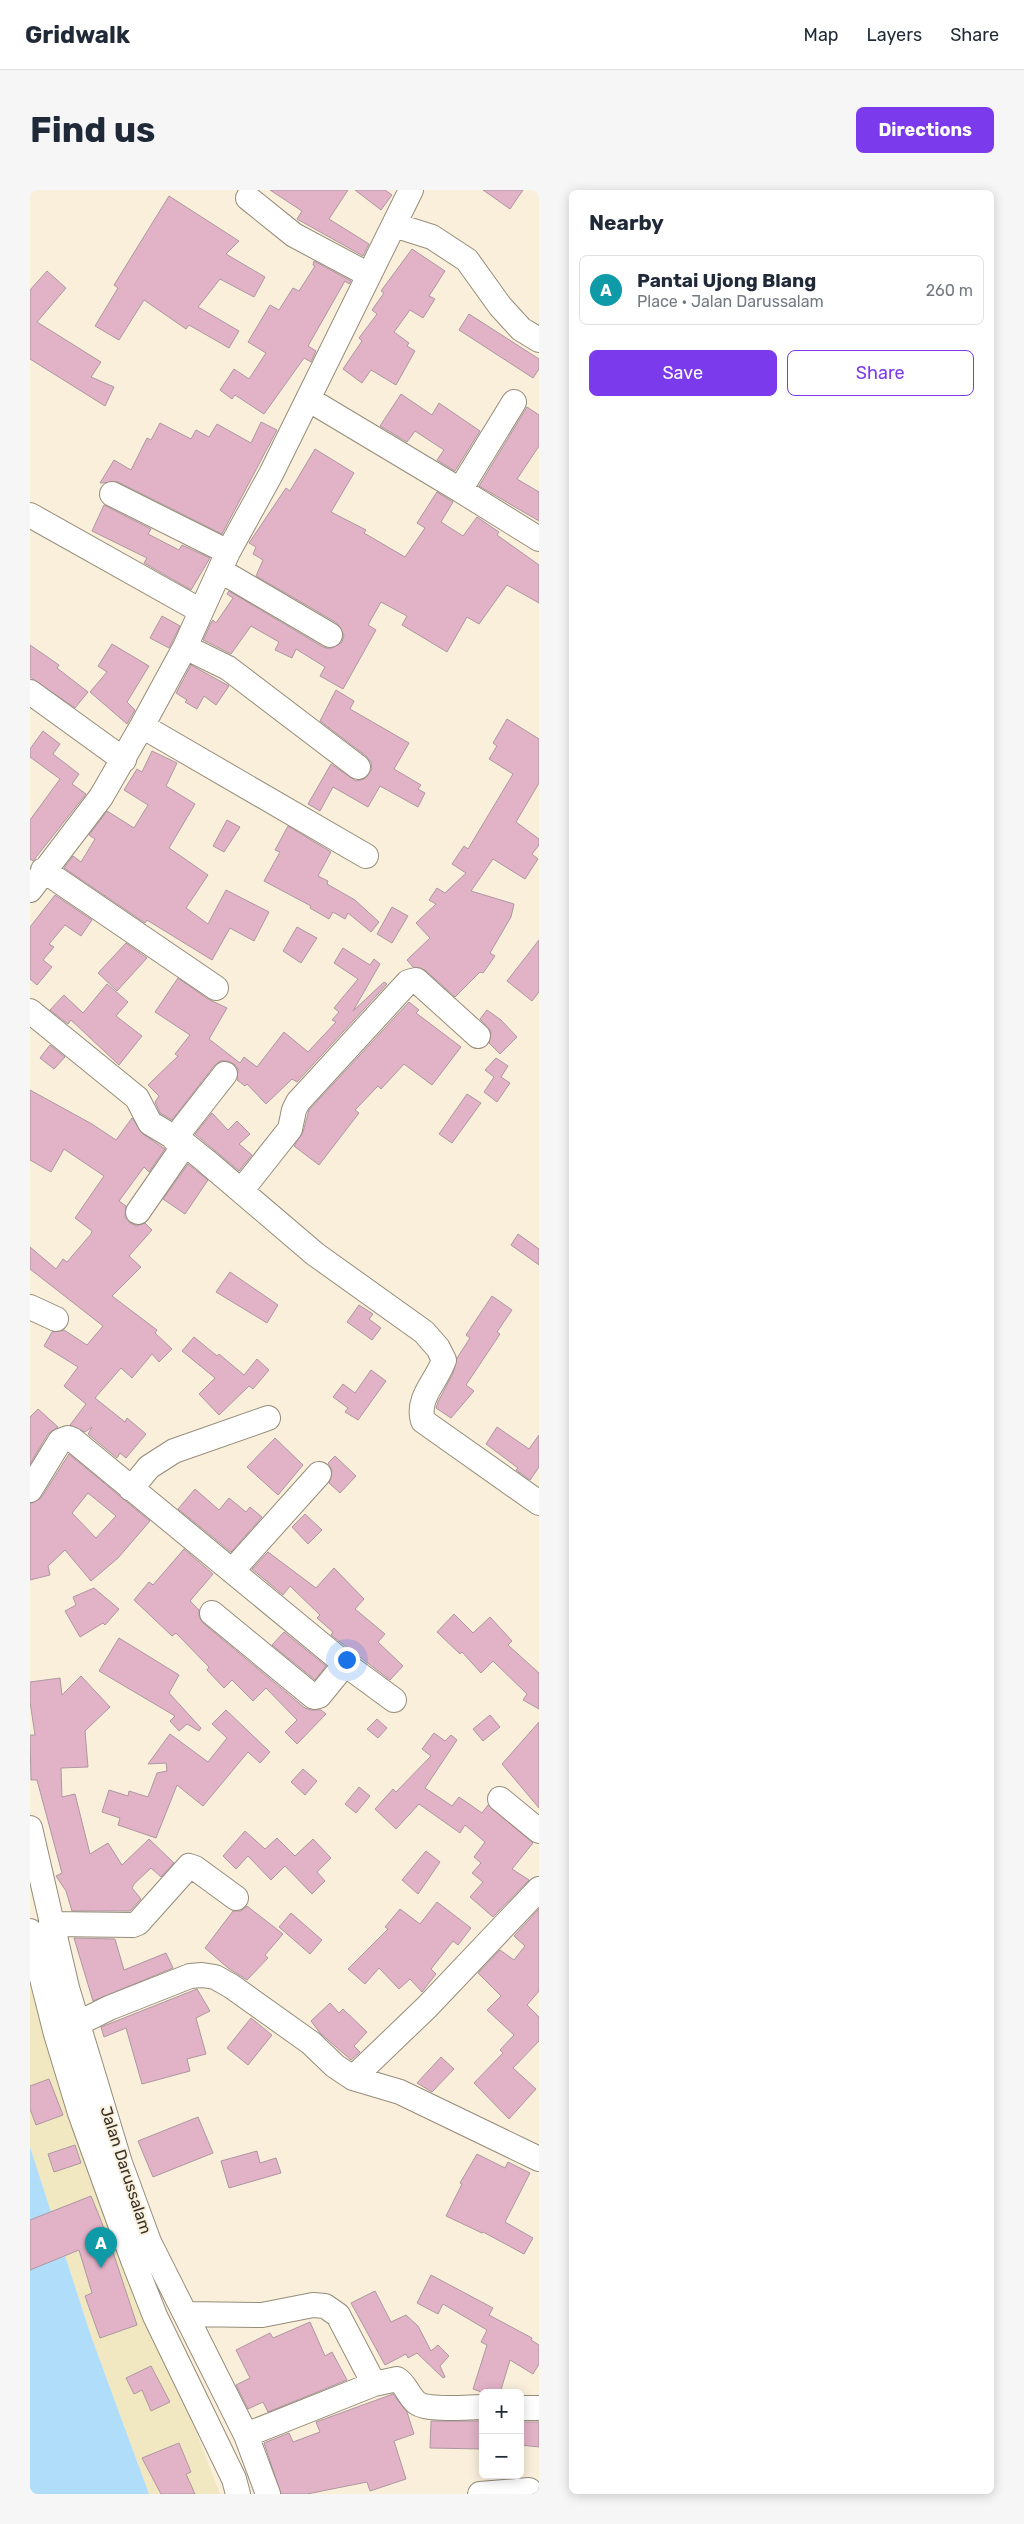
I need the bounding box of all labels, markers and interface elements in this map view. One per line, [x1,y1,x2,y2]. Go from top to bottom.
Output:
text: Gridwalk [25,21,130,49]
text: Map [804,24,839,46]
text: Layers [867,24,922,46]
text: Share [950,24,999,46]
button: Directions [856,107,994,153]
text: Find us [30,109,155,151]
text: Nearby [589,210,664,235]
text: Pantai Ujong Blang [637,269,816,292]
text: A [600,281,612,300]
text: 260 m [926,281,973,300]
text: Place · Jalan Darussalam [637,292,824,311]
button: Save [589,350,777,396]
button: Share [787,350,974,396]
your location [334,1647,360,1673]
street label: Jalan Darussalam [96,2104,156,2236]
pin: A [85,2227,117,2268]
map controls [479,2389,524,2479]
button: + [479,2389,524,2434]
button: − [479,2434,524,2479]

